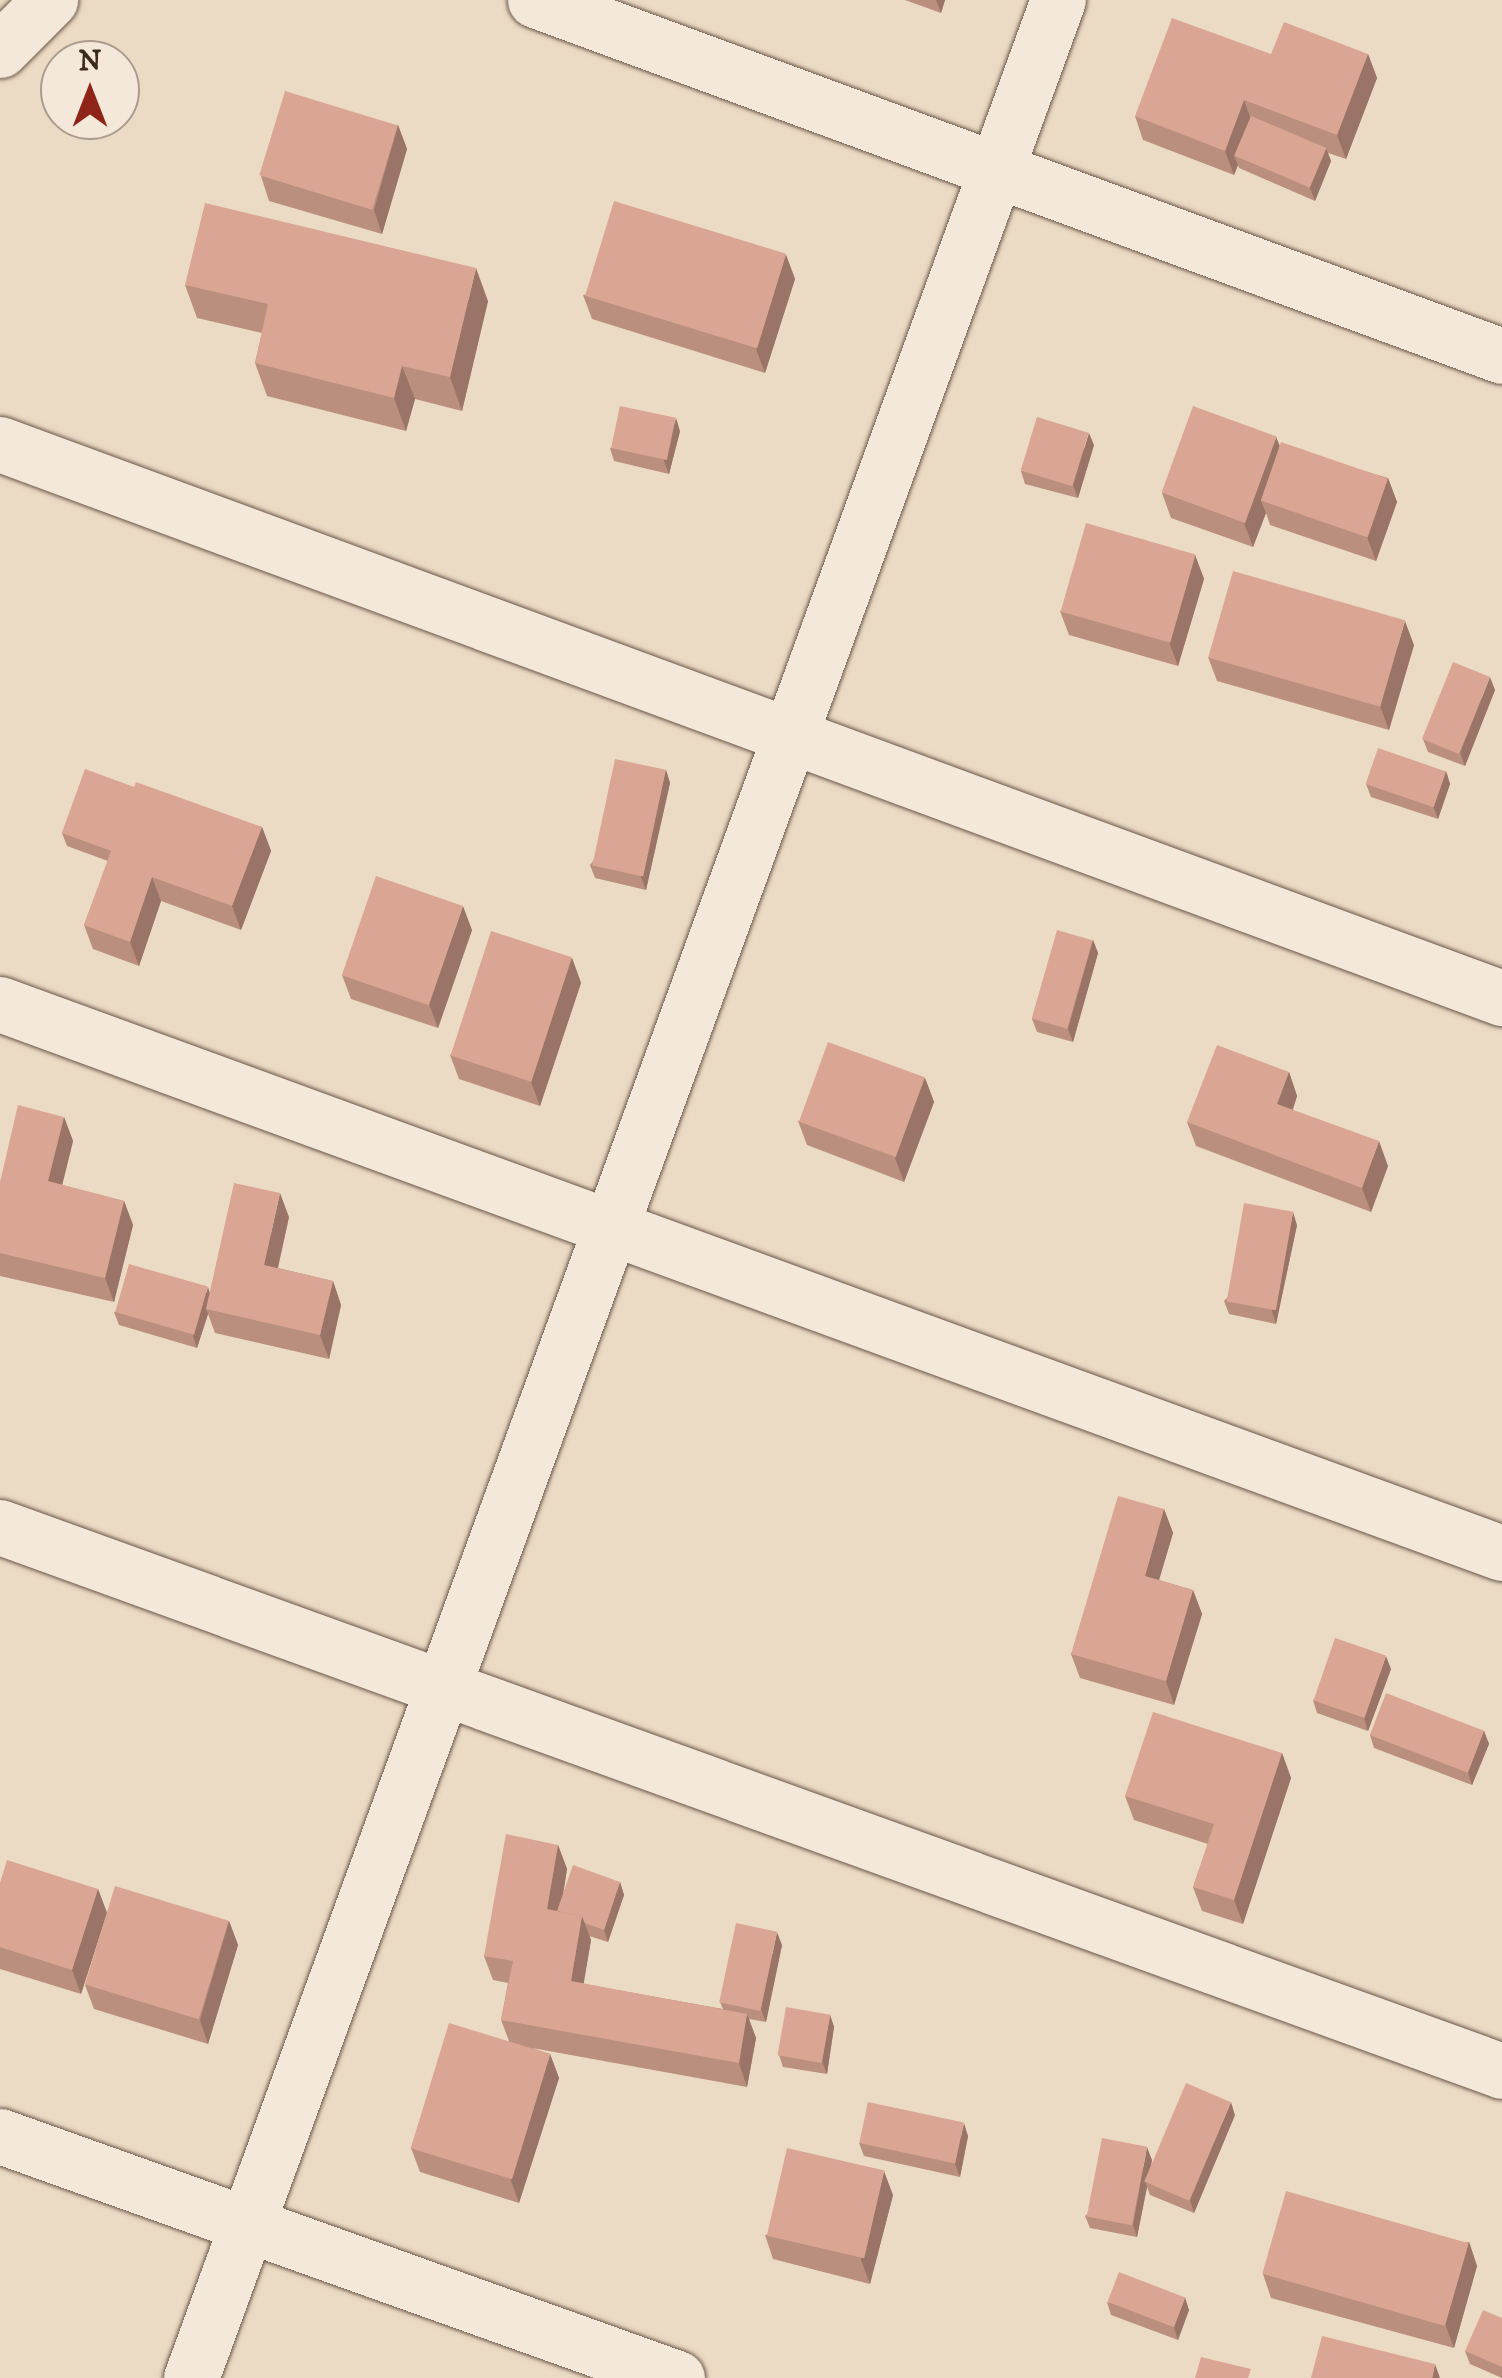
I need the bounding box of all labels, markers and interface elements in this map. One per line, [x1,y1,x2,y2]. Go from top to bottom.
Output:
north arrow [40,40,140,140]
text: N [79,44,101,79]

